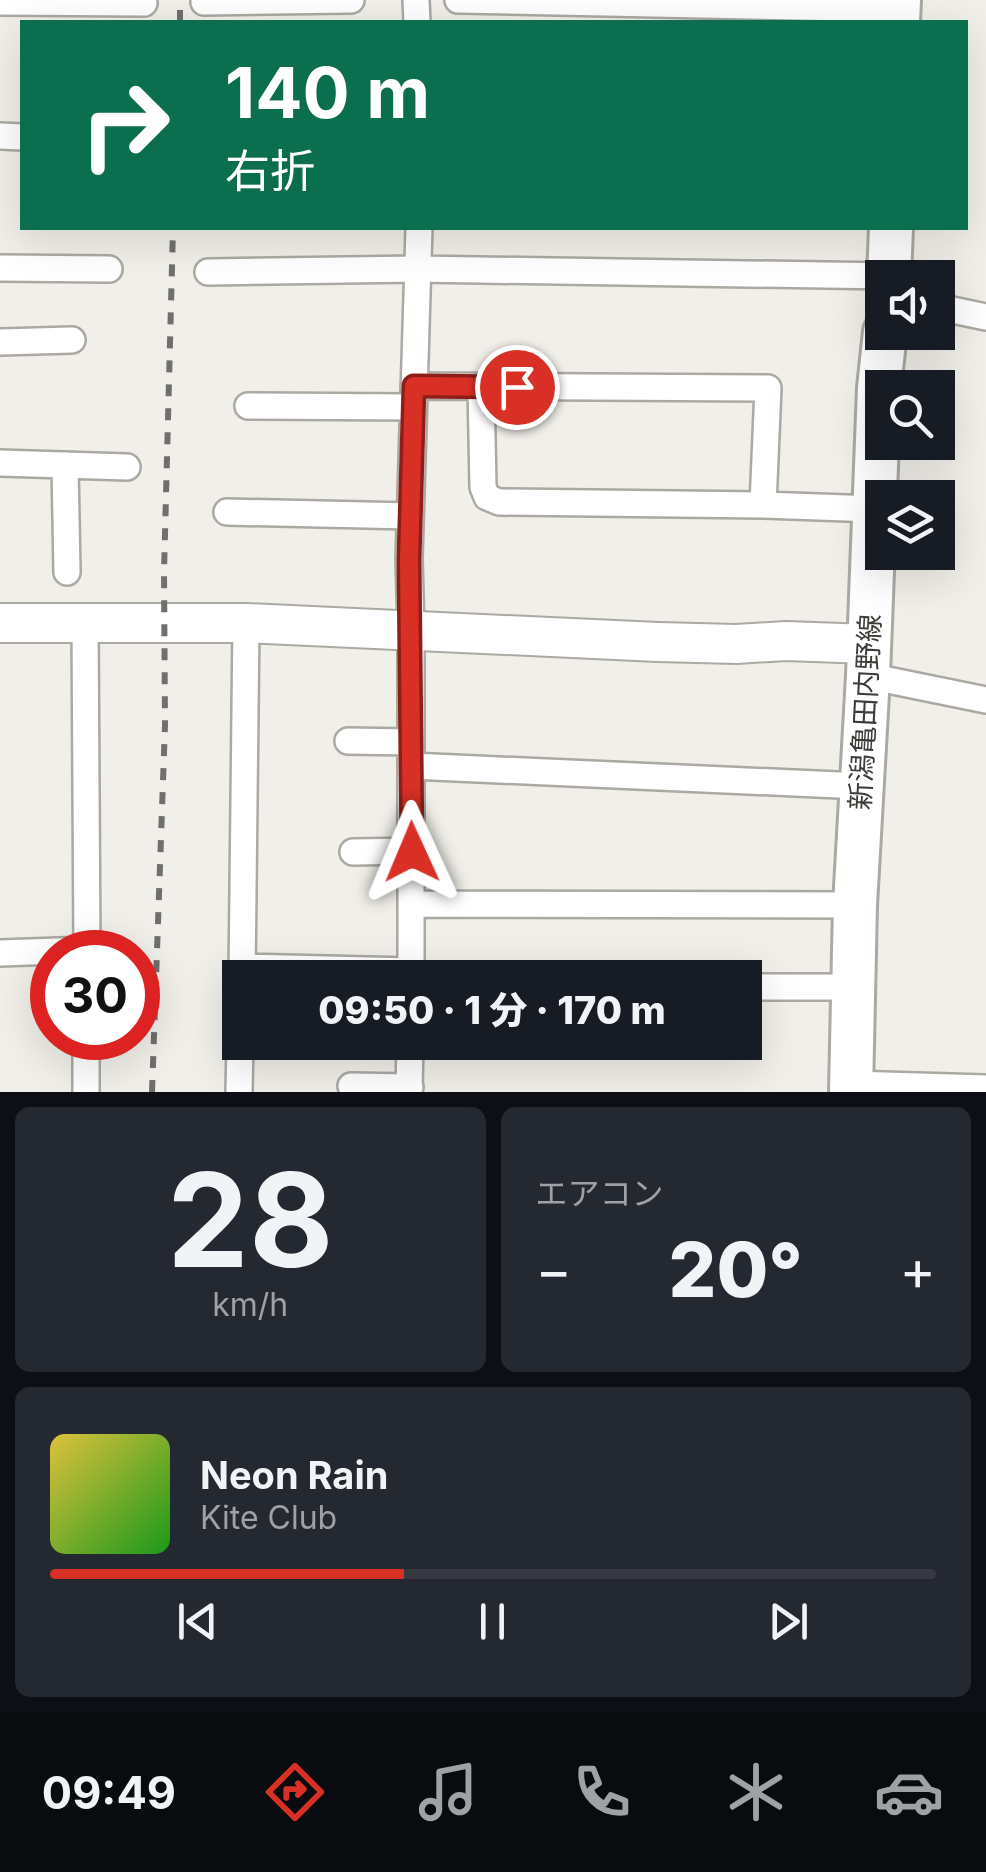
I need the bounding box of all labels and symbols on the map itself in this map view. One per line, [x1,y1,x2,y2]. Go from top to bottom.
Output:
pin [475,345,560,430]
street label: 新潟亀田内野線 [843,613,887,811]
position arrow [360,800,464,904]
speed limit sign: 30 [30,930,160,1060]

